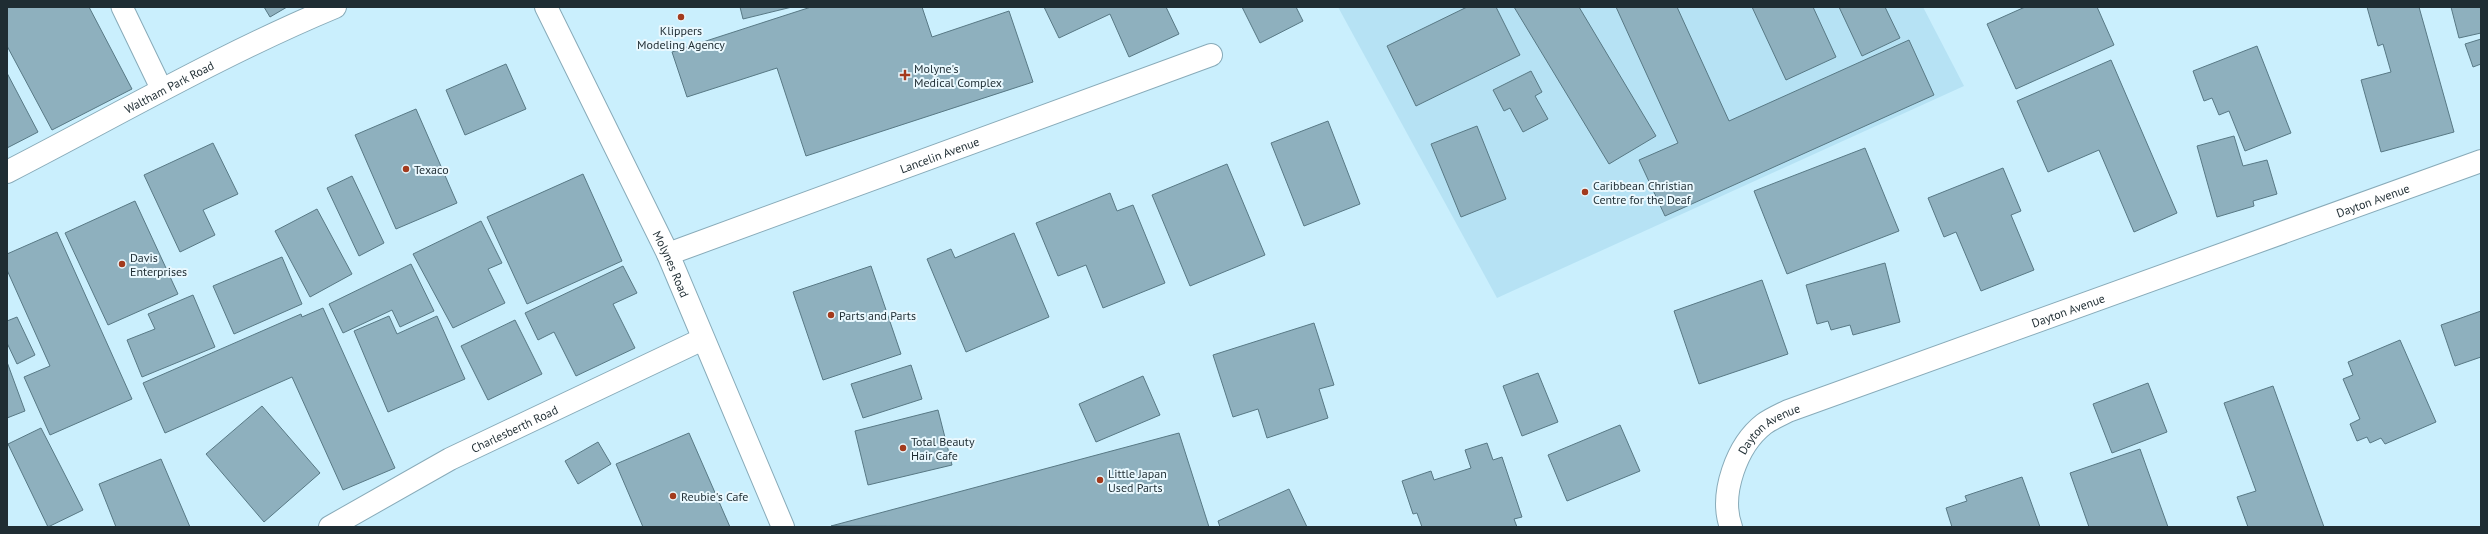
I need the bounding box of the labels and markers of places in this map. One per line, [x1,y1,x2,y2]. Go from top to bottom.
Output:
marker: Klippers Modeling Agency [676,12,686,22]
place label: Klippers Modeling Agency [637,23,725,52]
place label: Molyne's Medical Complex [914,61,1002,90]
marker: Molyne's Medical Complex [899,69,911,81]
place label: Texaco [414,162,449,177]
marker: Texaco [401,164,411,174]
place label: Caribbean Christian Centre for the Deaf [1593,178,1693,207]
marker: Caribbean Christian Centre for the Deaf [1580,187,1590,197]
place label: Davis Enterprises [130,250,187,279]
marker: Davis Enterprises [117,259,127,269]
place label: Parts and Parts [839,308,916,323]
marker: Parts and Parts [826,310,836,320]
place label: Total Beauty Hair Cafe [911,434,975,463]
marker: Total Beauty Hair Cafe [898,443,908,453]
place label: Little Japan Used Parts [1108,466,1167,495]
marker: Little Japan Used Parts [1095,475,1105,485]
place label: Reubie's Cafe [681,489,748,504]
marker: Reubie's Cafe [668,491,678,501]

